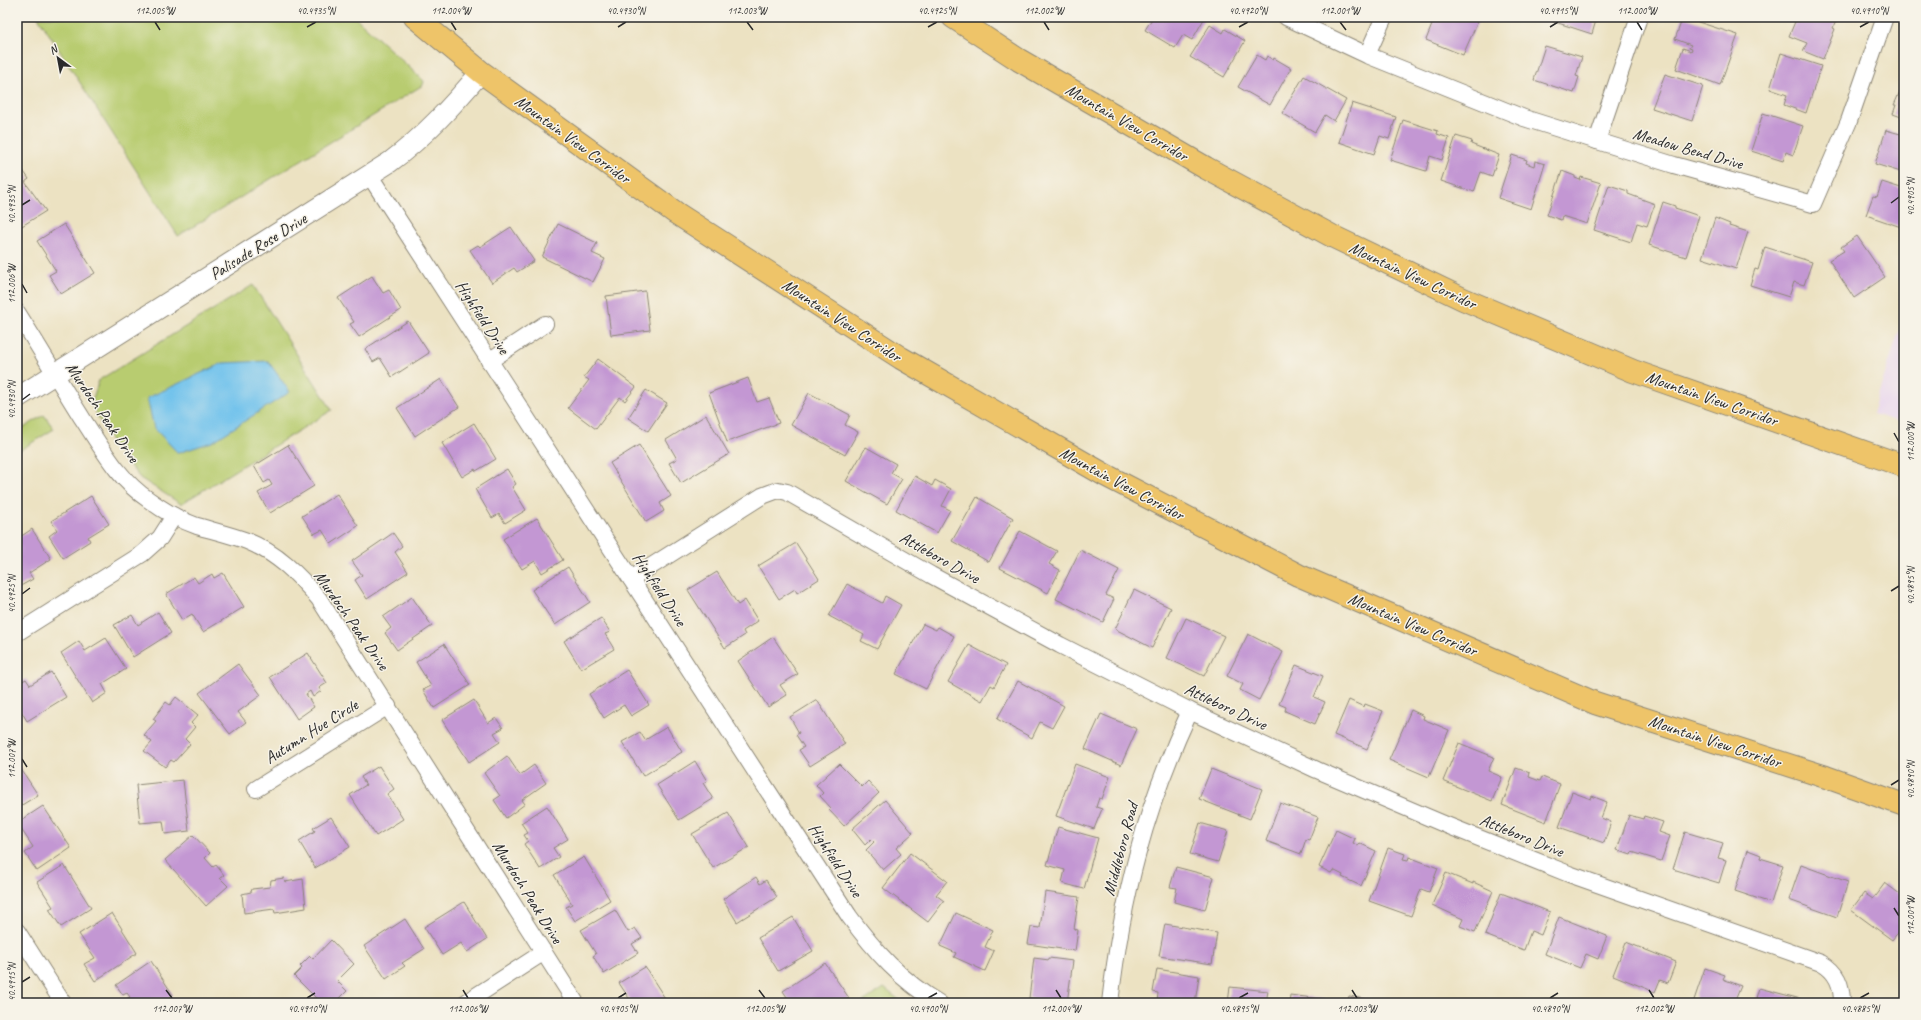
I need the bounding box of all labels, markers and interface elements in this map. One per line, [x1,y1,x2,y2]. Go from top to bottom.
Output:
text: 112.005°W [135,4,176,17]
text: 40.4935°N [297,4,337,17]
text: 112.004°W [431,4,472,17]
text: 40.4930°N [607,4,647,17]
text: 112.003°W [727,4,768,17]
text: 40.4925°N [918,4,958,17]
text: 112.002°W [1024,4,1065,17]
text: 40.4920°N [1229,4,1269,17]
text: 112.001°W [1320,4,1361,17]
text: 40.4915°N [1539,4,1579,17]
text: 112.000°W [1617,4,1658,17]
text: 40.4910°N [1850,4,1890,17]
north arrow [38,38,78,78]
text: N [46,41,61,57]
street label: Mountain View Corridor [1062,79,1193,167]
street label: Mountain View Corridor [511,90,636,190]
street label: Meadow Bend Drive [1631,123,1747,175]
text: 40.4905°N [1904,176,1917,216]
text: 40.4935°N [5,184,18,224]
street label: Palisade Rose Drive [206,207,312,285]
street label: Mountain View Corridor [1346,237,1481,315]
text: 112.006°W [5,263,18,304]
street label: Mountain View Corridor [778,274,907,368]
street label: Highfield Drive [451,276,515,359]
street label: Murdoch Peak Drive [61,358,145,468]
street label: Mountain View Corridor [1643,366,1782,431]
text: 40.4930°N [5,379,18,419]
text: 112.000°W [1904,421,1917,462]
street label: Mountain View Corridor [1056,442,1189,526]
street label: Attleboro Drive [896,527,985,589]
street label: Highfield Drive [628,548,692,631]
text: 40.4895°N [1904,565,1917,605]
street label: Murdoch Peak Drive [309,566,395,675]
text: 40.4925°N [5,573,18,613]
street label: Mountain View Corridor [1345,588,1482,662]
street label: Attleboro Drive [1181,678,1272,735]
street label: Autumn Hue Circle [261,694,363,768]
street label: Mountain View Corridor [1646,710,1786,773]
text: 112.007°W [5,738,18,779]
text: 40.4890°N [1904,759,1917,799]
street label: Middleboro Road [1098,798,1144,898]
street label: Attleboro Drive [1477,809,1568,862]
street label: Highfield Drive [804,819,868,902]
street label: Murdoch Peak Drive [488,837,568,949]
text: 112.001°W [1904,895,1917,936]
text: 40.4915°N [5,961,18,1001]
text: 112.007°W [152,1002,193,1015]
text: 40.4910°N [288,1002,328,1015]
text: 112.006°W [448,1002,489,1015]
text: 40.4905°N [599,1002,639,1015]
text: 112.005°W [745,1002,786,1015]
text: 40.4900°N [909,1002,949,1015]
text: 112.004°W [1041,1002,1082,1015]
text: 40.4895°N [1220,1002,1260,1015]
text: 112.003°W [1337,1002,1378,1015]
text: 40.4890°N [1531,1002,1571,1015]
text: 112.002°W [1634,1002,1675,1015]
text: 40.4885°N [1841,1002,1881,1015]

